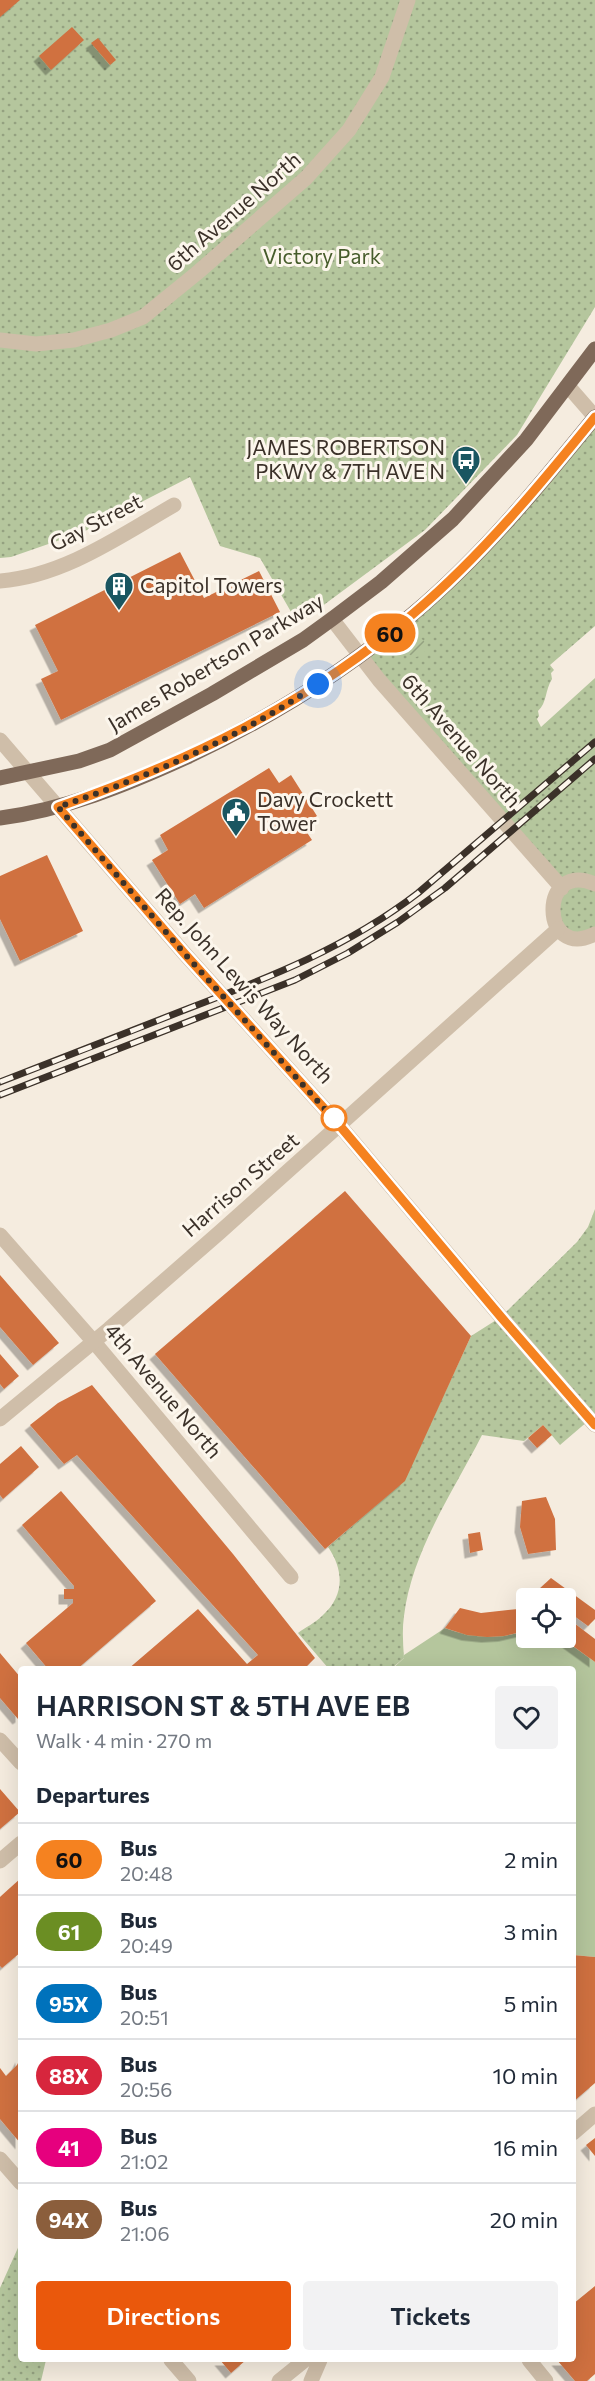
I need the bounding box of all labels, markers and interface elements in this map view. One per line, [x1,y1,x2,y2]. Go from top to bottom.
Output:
street label: 6th Avenue North [161,146,305,276]
park label: Victory Park [263,243,381,268]
place label: JAMES ROBERTSON PKWY & 7TH AVE N [246,434,445,483]
bus stop icon: JAMES ROBERTSON PKWY & 7TH AVE N [450,444,482,486]
street label: Gay Street [45,488,146,556]
building icon: Capitol Towers [103,570,135,612]
place label: Capitol Towers [140,572,283,597]
street label: James Robertson Parkway [103,587,328,736]
line badge: 60 [363,614,417,652]
text: 60 [377,621,403,646]
street label: 6th Avenue North [397,668,527,812]
your location [303,669,333,699]
place label: Davy Crockett Tower [257,786,393,835]
public building icon: Davy Crockett Tower [220,796,252,838]
street label: Rep. John Lewis Way North [151,882,339,1088]
unlabelled marker [321,1105,347,1131]
street label: Harrison Street [177,1126,303,1241]
street label: 4th Avenue North [100,1317,228,1463]
map controls [516,1588,576,1648]
button: locate [516,1588,576,1648]
button: heart [495,1686,558,1749]
text: HARRISON ST & 5TH AVE EB [36,1688,410,1722]
text: Walk · 4 min · 270 m [36,1728,212,1752]
text: Departures [36,1781,150,1808]
text: Bus [120,1834,157,1861]
text: 2 min [504,1846,558,1873]
text: 60 [56,1847,82,1872]
text: 20:48 [120,1861,173,1885]
text: Bus [120,1906,157,1933]
text: 3 min [504,1918,558,1945]
text: 61 [58,1919,80,1944]
text: 20:49 [120,1933,173,1957]
text: Bus [120,1978,157,2005]
text: 5 min [504,1990,558,2017]
text: 95X [49,1991,89,2016]
text: 20:51 [120,2005,169,2029]
text: Bus [120,2050,157,2077]
text: 10 min [493,2062,558,2089]
text: 88X [49,2063,89,2088]
text: 20:56 [120,2077,172,2101]
text: Bus [120,2122,157,2149]
text: 16 min [494,2134,558,2161]
text: 41 [58,2135,80,2160]
text: 21:02 [120,2149,168,2173]
text: Bus [120,2194,157,2221]
text: 20 min [490,2206,558,2233]
text: 94X [49,2207,89,2232]
text: 21:06 [120,2221,170,2245]
button: Directions [36,2281,291,2350]
button: Tickets [303,2281,558,2350]

